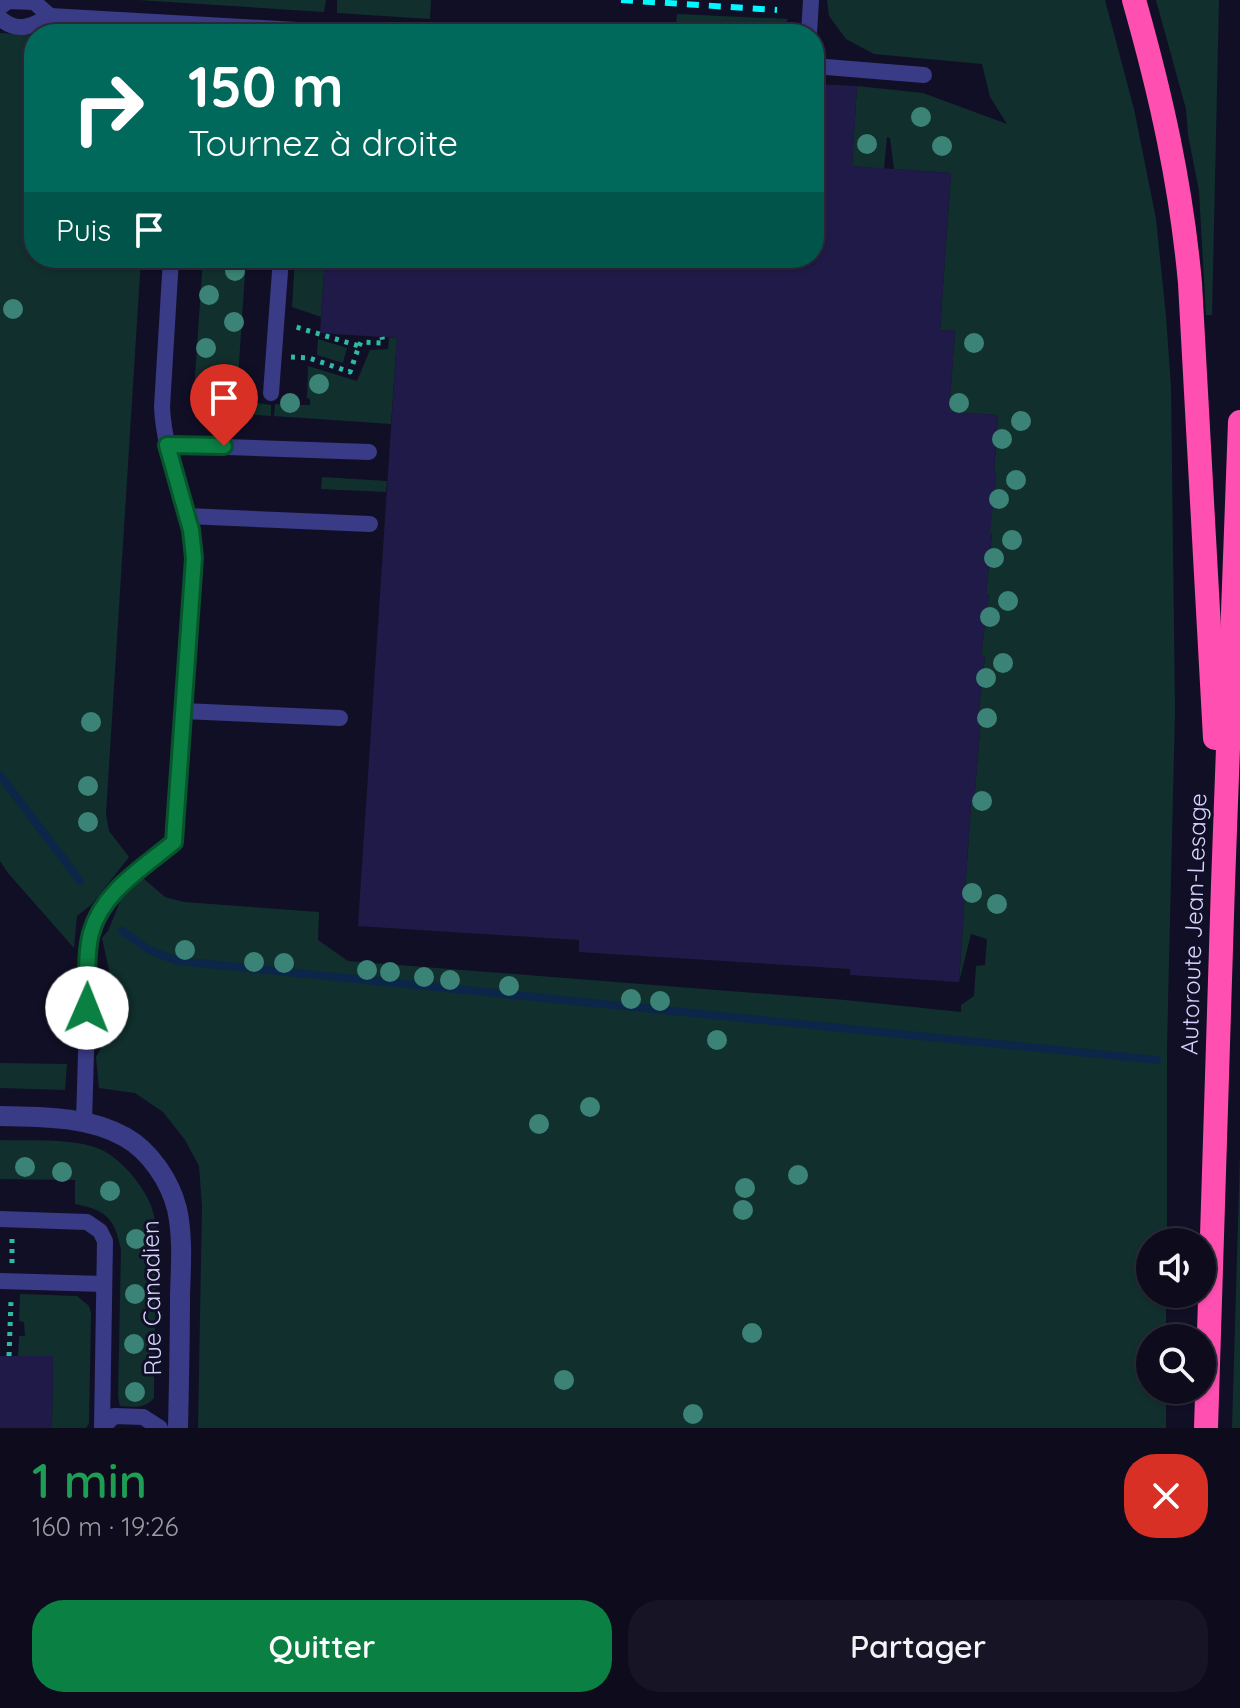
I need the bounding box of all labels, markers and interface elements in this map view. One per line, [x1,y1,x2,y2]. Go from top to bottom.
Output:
text: 150 m [188,51,344,121]
icon: right [56,56,160,160]
text: Tournez à droite [188,120,458,165]
icon: arrive [127,208,171,252]
text: Puis [56,211,111,249]
pin [190,364,258,446]
icon: arrive [202,376,246,420]
street label: Autoroute Jean-Lesage [1173,793,1213,1055]
position arrow [45,966,129,1050]
street label: Rue Canadien [135,1220,167,1376]
map controls [1136,1228,1216,1404]
button: sound [1136,1228,1216,1308]
button: search [1136,1324,1216,1404]
text: 1 min [32,1450,147,1510]
button: close [1124,1454,1208,1538]
text: 160 m · 19:26 [32,1510,179,1543]
button: Quitter [32,1600,612,1692]
button: Partager [628,1600,1208,1692]

